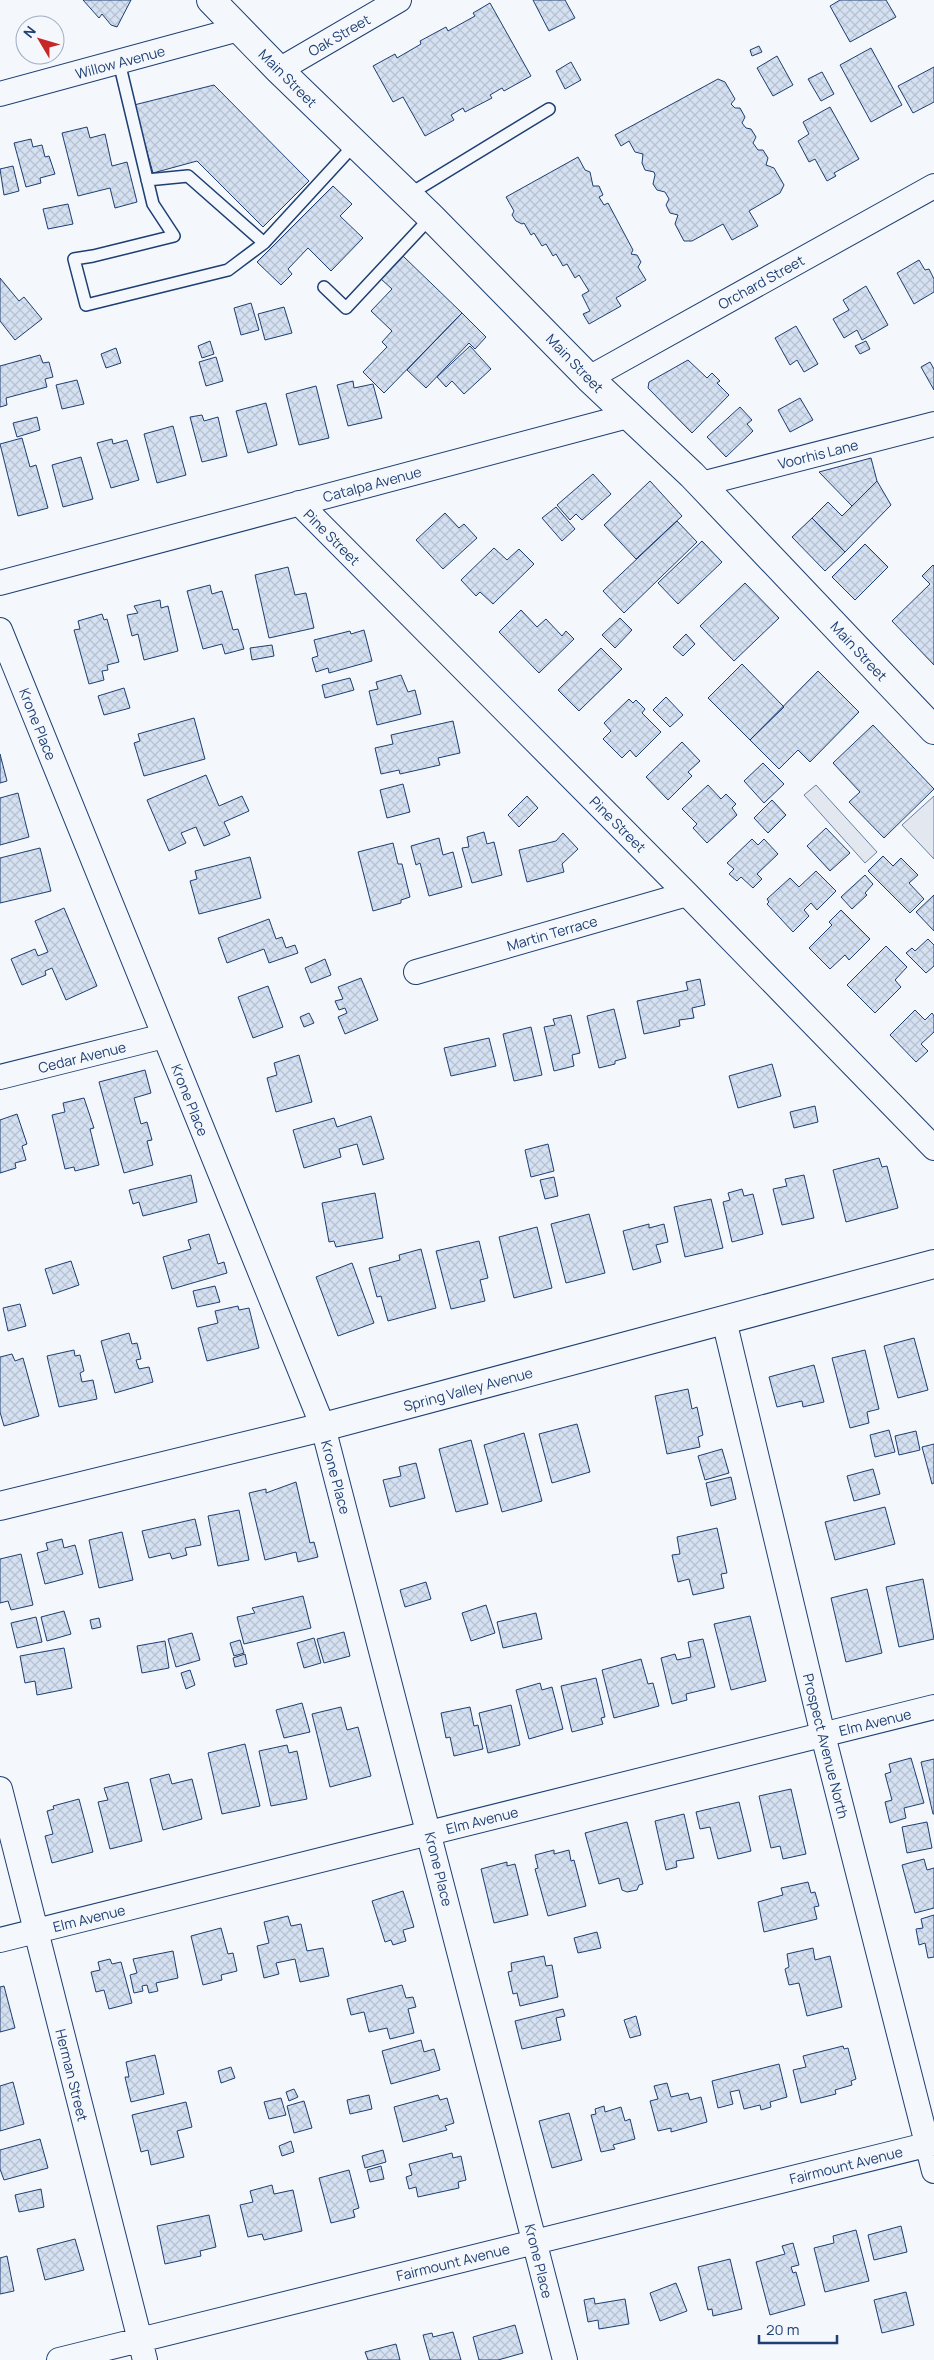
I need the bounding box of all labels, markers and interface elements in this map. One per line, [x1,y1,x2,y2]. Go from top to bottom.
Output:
street label: Oak Street [304,9,374,60]
north arrow [15,15,65,65]
text: N [19,22,40,42]
street label: Willow Avenue [73,41,167,83]
street label: Main Street [255,45,322,112]
street label: Orchard Street [714,250,808,314]
street label: Main Street [542,329,608,397]
street label: Voorhis Lane [776,435,860,473]
street label: Catalpa Avenue [321,462,423,506]
street label: Pine Street [300,505,364,569]
street label: Main Street [826,617,892,685]
street label: Krone Place [15,685,61,763]
street label: Pine Street [586,792,650,856]
street label: Martin Terrace [505,911,599,955]
street label: Cedar Avenue [36,1037,128,1077]
street label: Krone Place [167,1061,213,1139]
street label: Spring Valley Avenue [401,1363,535,1415]
street label: Krone Place [317,1438,355,1516]
street label: Prospect Avenue North [799,1671,853,1821]
street label: Elm Avenue [837,1704,913,1740]
street label: Elm Avenue [444,1802,520,1838]
street label: Krone Place [421,1830,457,1908]
street label: Elm Avenue [51,1900,127,1936]
street label: Herman Street [51,2027,93,2124]
street label: Fairmount Avenue [787,2142,905,2188]
street label: Krone Place [521,2222,557,2300]
street label: Fairmount Avenue [394,2239,512,2285]
scale bar [759,2312,836,2344]
text: 20 m [766,2319,799,2340]

